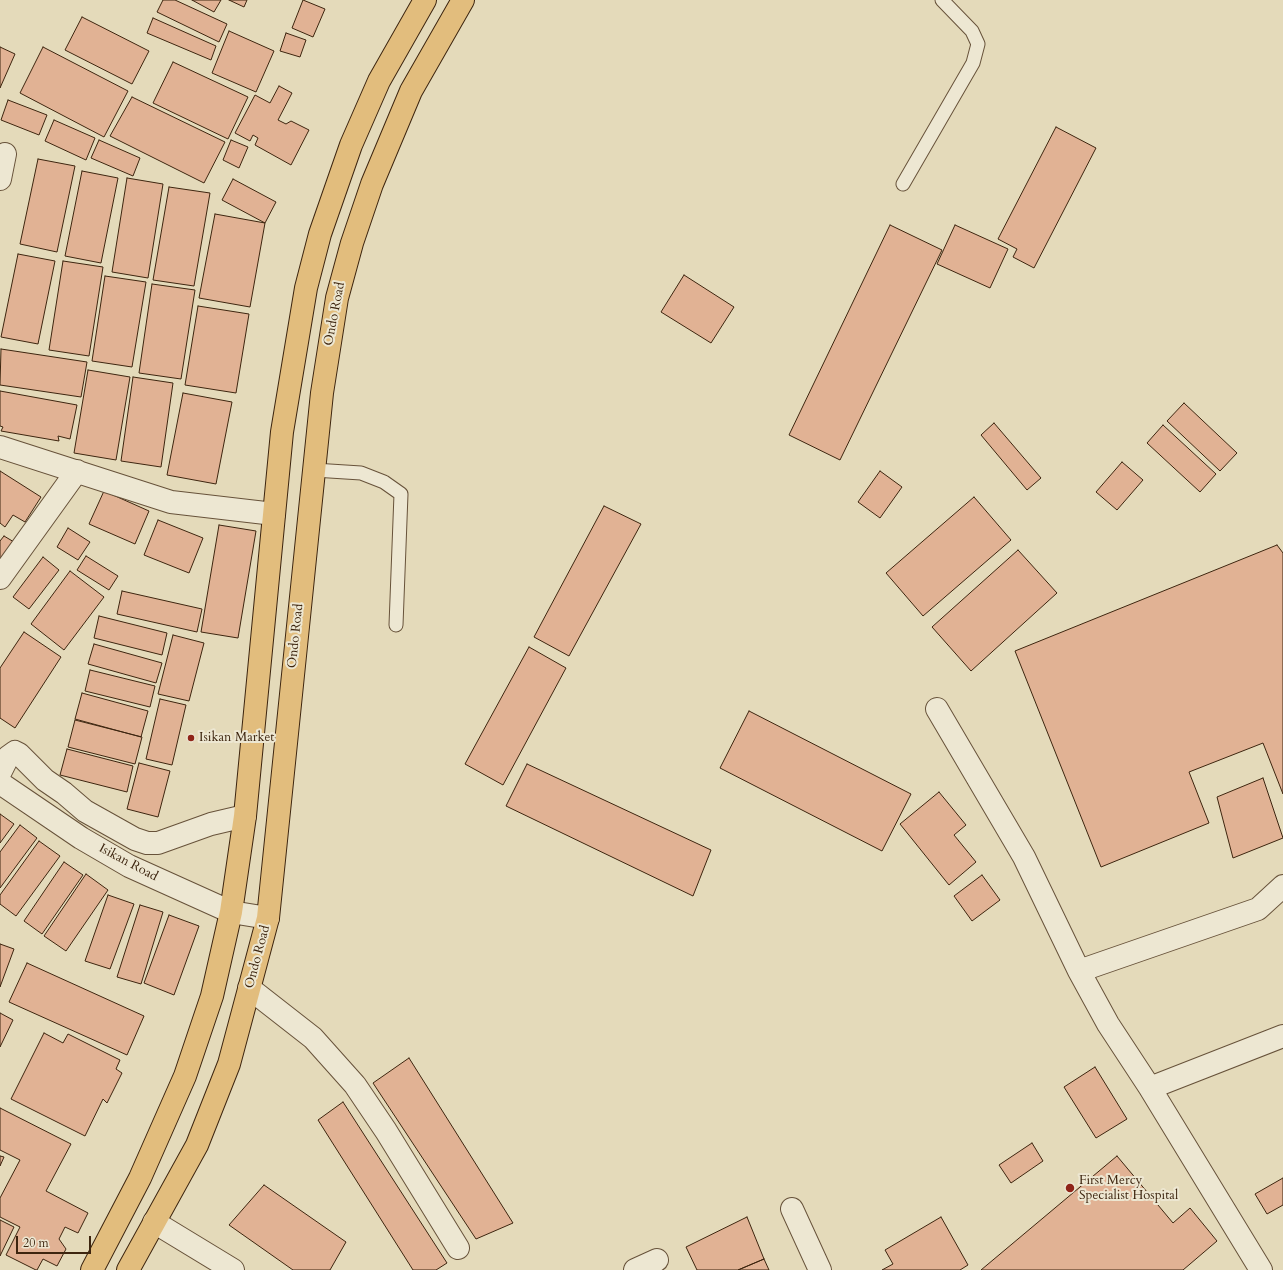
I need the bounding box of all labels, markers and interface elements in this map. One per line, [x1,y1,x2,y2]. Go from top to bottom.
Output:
street label: Ondo Road [321,281,349,347]
street label: Ondo Road [285,603,307,669]
place label: Isikan Market [199,730,274,746]
marker: Isikan Market [186,733,196,743]
street label: Isikan Road [96,841,160,885]
street label: Ondo Road [242,924,274,990]
place label: First Mercy Specialist Hospital [1079,1173,1178,1204]
marker: First Mercy Specialist Hospital [1064,1182,1076,1194]
scale bar [18,1228,93,1254]
text: 20 m [23,1235,49,1251]

